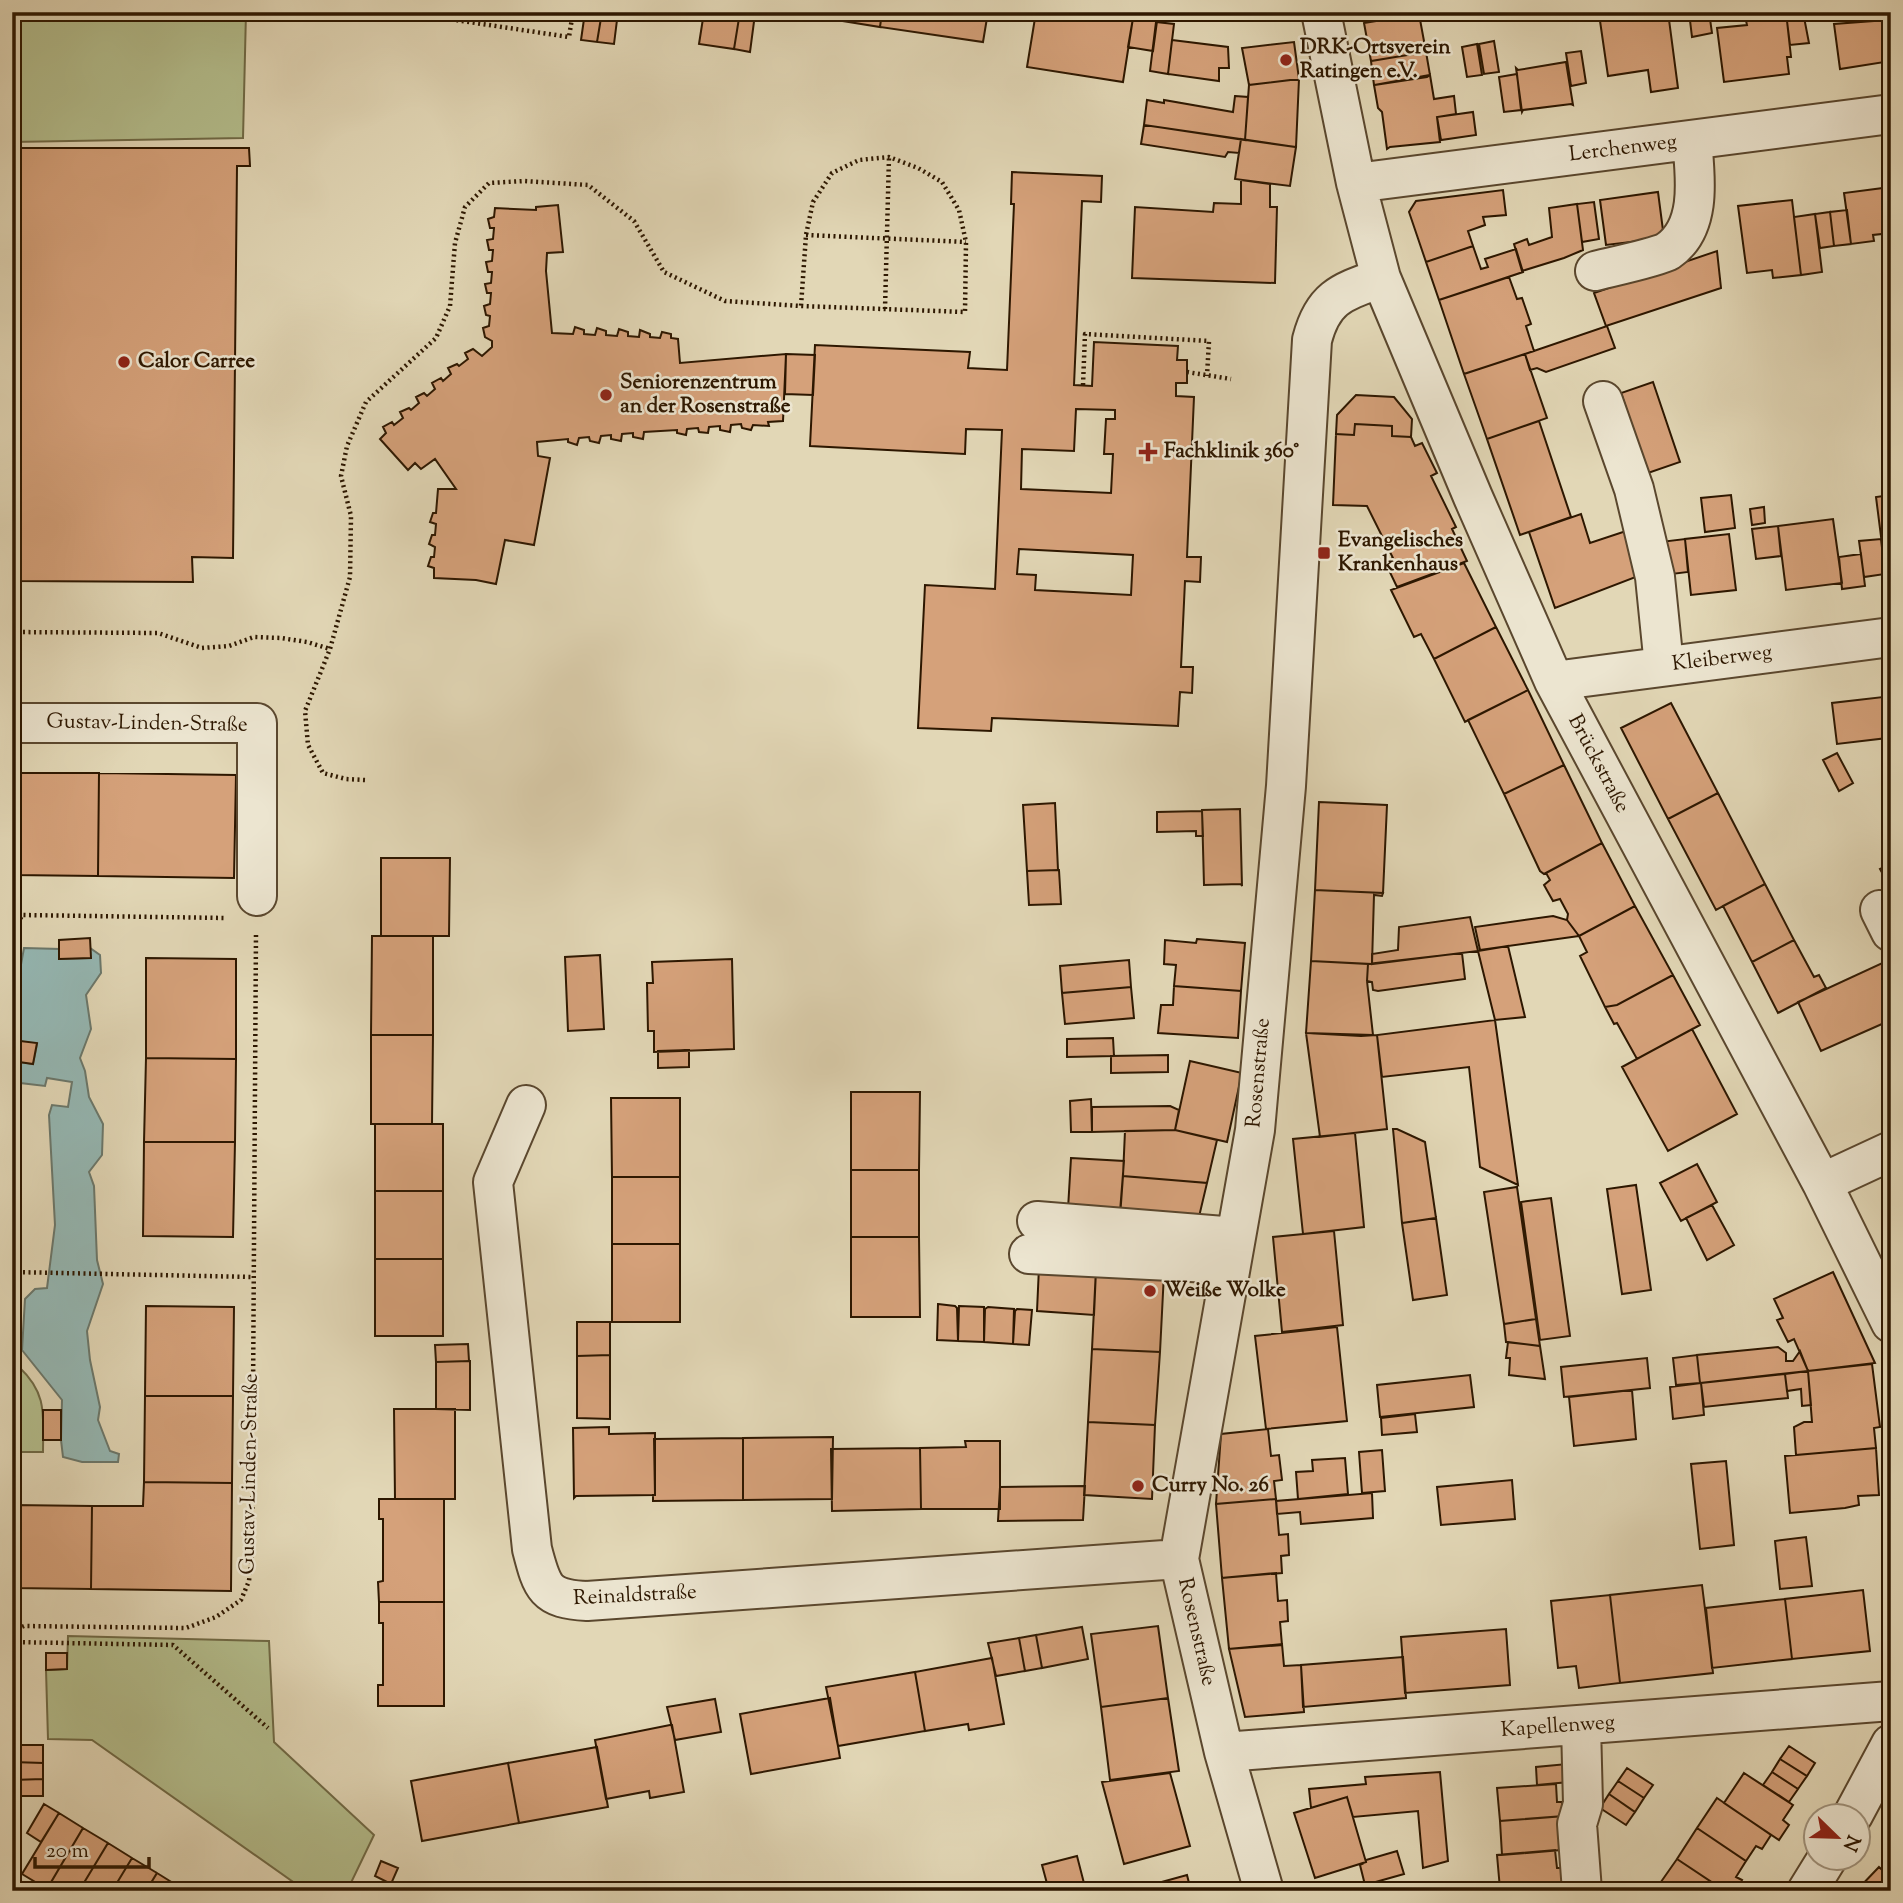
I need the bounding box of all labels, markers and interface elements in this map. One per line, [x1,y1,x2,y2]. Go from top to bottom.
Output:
place label: DRK-Ortsverein Ratingen e.V. [1300,33,1451,87]
marker: DRK-Ortsverein Ratingen e.V. [1278,52,1294,68]
street label: Lerchenweg [1567,127,1679,171]
place label: Calor Carree [138,347,255,377]
marker: Calor Carree [116,354,132,370]
place label: Seniorenzentrum an der Rosenstraße [620,368,791,422]
marker: Seniorenzentrum an der Rosenstraße [598,387,614,403]
place label: Fachklinik 360° [1164,437,1299,467]
marker: Fachklinik 360° [1138,442,1158,462]
place label: Evangelisches Krankenhaus [1338,526,1463,580]
marker: Evangelisches Krankenhaus [1316,545,1332,561]
street label: Kleiberweg [1670,638,1774,680]
street label: Gustav-Linden-Straße [46,707,248,741]
street label: Brückstraße [1559,709,1637,819]
street label: Rosenstraße [1239,1017,1279,1129]
place label: Weiße Wolke [1164,1276,1286,1306]
marker: Weiße Wolke [1142,1283,1158,1299]
street label: Gustav-Linden-Straße [233,1373,267,1575]
place label: Curry No. 26 [1152,1471,1269,1501]
marker: Curry No. 26 [1130,1478,1146,1494]
street label: Rosenstraße [1169,1575,1223,1689]
street label: Reinaldstraße [572,1578,698,1614]
street label: Kapellenweg [1500,1708,1616,1746]
north arrow [1801,1801,1871,1871]
scale bar [35,1826,149,1870]
text: N [1835,1830,1866,1855]
text: 20 m [46,1837,89,1867]

